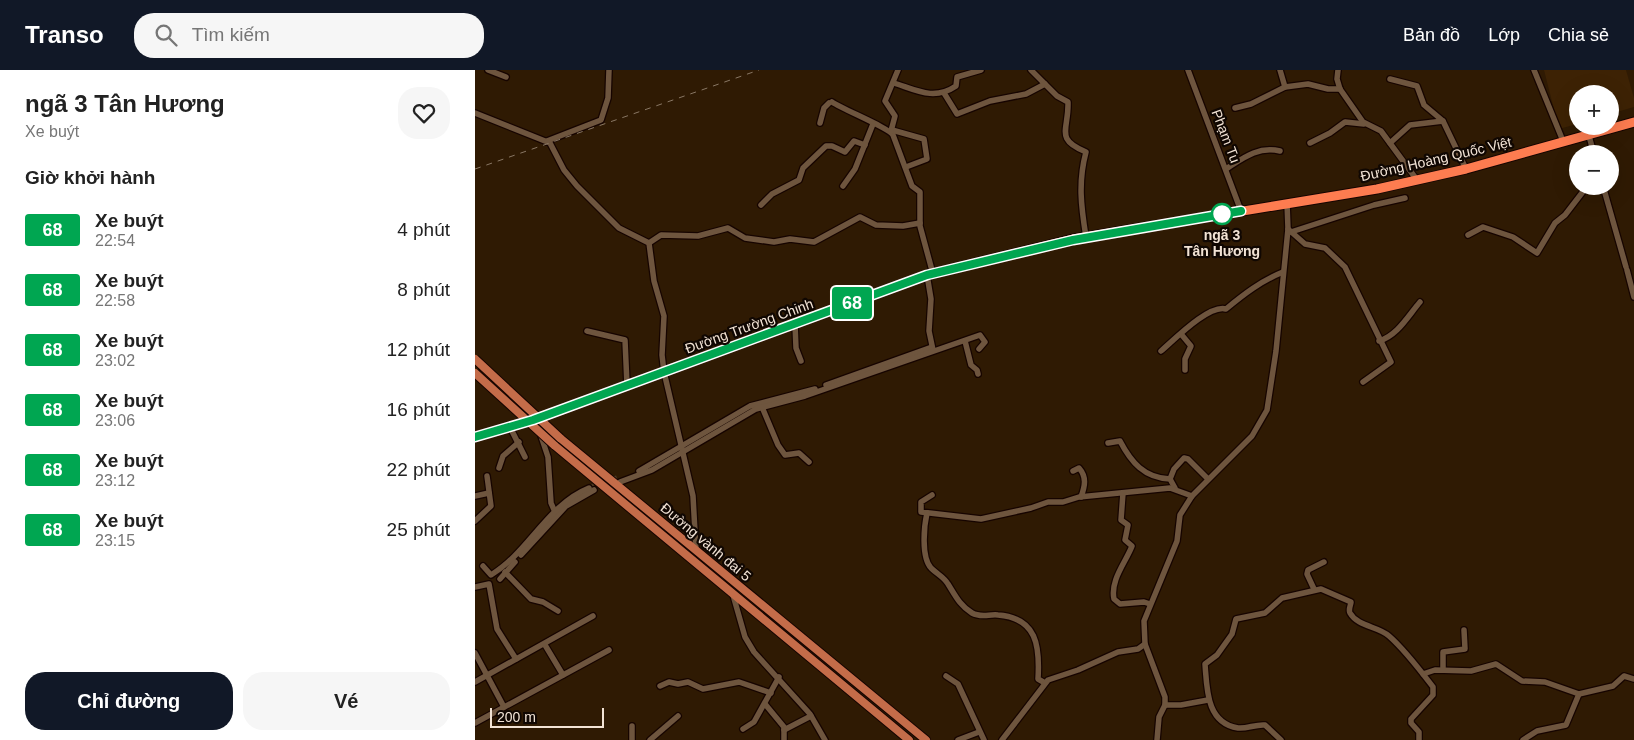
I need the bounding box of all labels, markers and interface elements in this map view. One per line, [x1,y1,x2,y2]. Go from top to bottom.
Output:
search box [134,13,484,58]
text: Transo [25,21,104,48]
icon: search [152,21,180,49]
text: Tìm kiếm [192,24,270,45]
text: Bản đồ [1403,25,1460,45]
text: Lớp [1488,25,1520,45]
text: Chia sẻ [1548,25,1609,45]
map controls [1569,85,1619,195]
button: + [1569,85,1619,135]
button: heart [398,87,450,139]
text: ngã 3 Tân Hương [25,90,225,117]
street label: Phạm Tu [1208,107,1244,165]
text: Xe buýt [25,123,79,140]
street label: Đường Hoàng Quốc Việt [1359,134,1513,184]
button: − [1569,145,1619,195]
text: Giờ khởi hành [25,167,155,188]
marker: ngã 3 Tân Hương [1211,203,1233,225]
text: Xe buýt [95,210,164,231]
text: 4 phút [397,219,450,240]
text: 68 [42,220,63,240]
place label: ngã 3 Tân Hương [1184,227,1260,259]
text: 22:54 [95,232,135,249]
text: Xe buýt [95,270,164,291]
text: 8 phút [397,279,450,300]
text: 68 [42,280,63,300]
line badge: 68 [829,287,875,319]
text: 22:58 [95,292,135,309]
text: 68 [842,293,862,313]
street label: Đường Trường Chinh [683,295,815,357]
text: Xe buýt [95,330,164,351]
text: 12 phút [387,339,450,360]
text: 68 [42,340,63,360]
text: 23:02 [95,352,135,369]
text: Xe buýt [95,390,164,411]
text: 16 phút [387,399,450,420]
text: 68 [42,400,63,420]
text: 23:06 [95,412,135,429]
text: Xe buýt [95,450,164,471]
text: 22 phút [387,459,450,480]
text: 68 [42,460,63,480]
text: 23:12 [95,472,135,489]
street label: Đường vành đai 5 [658,500,754,584]
text: Xe buýt [95,510,164,531]
text: 25 phút [387,519,450,540]
text: 68 [42,520,63,540]
text: 23:15 [95,532,135,549]
button: Chỉ đường [25,672,233,730]
button: Vé [243,672,450,730]
scale bar [490,705,604,728]
text: 200 m [497,709,536,725]

